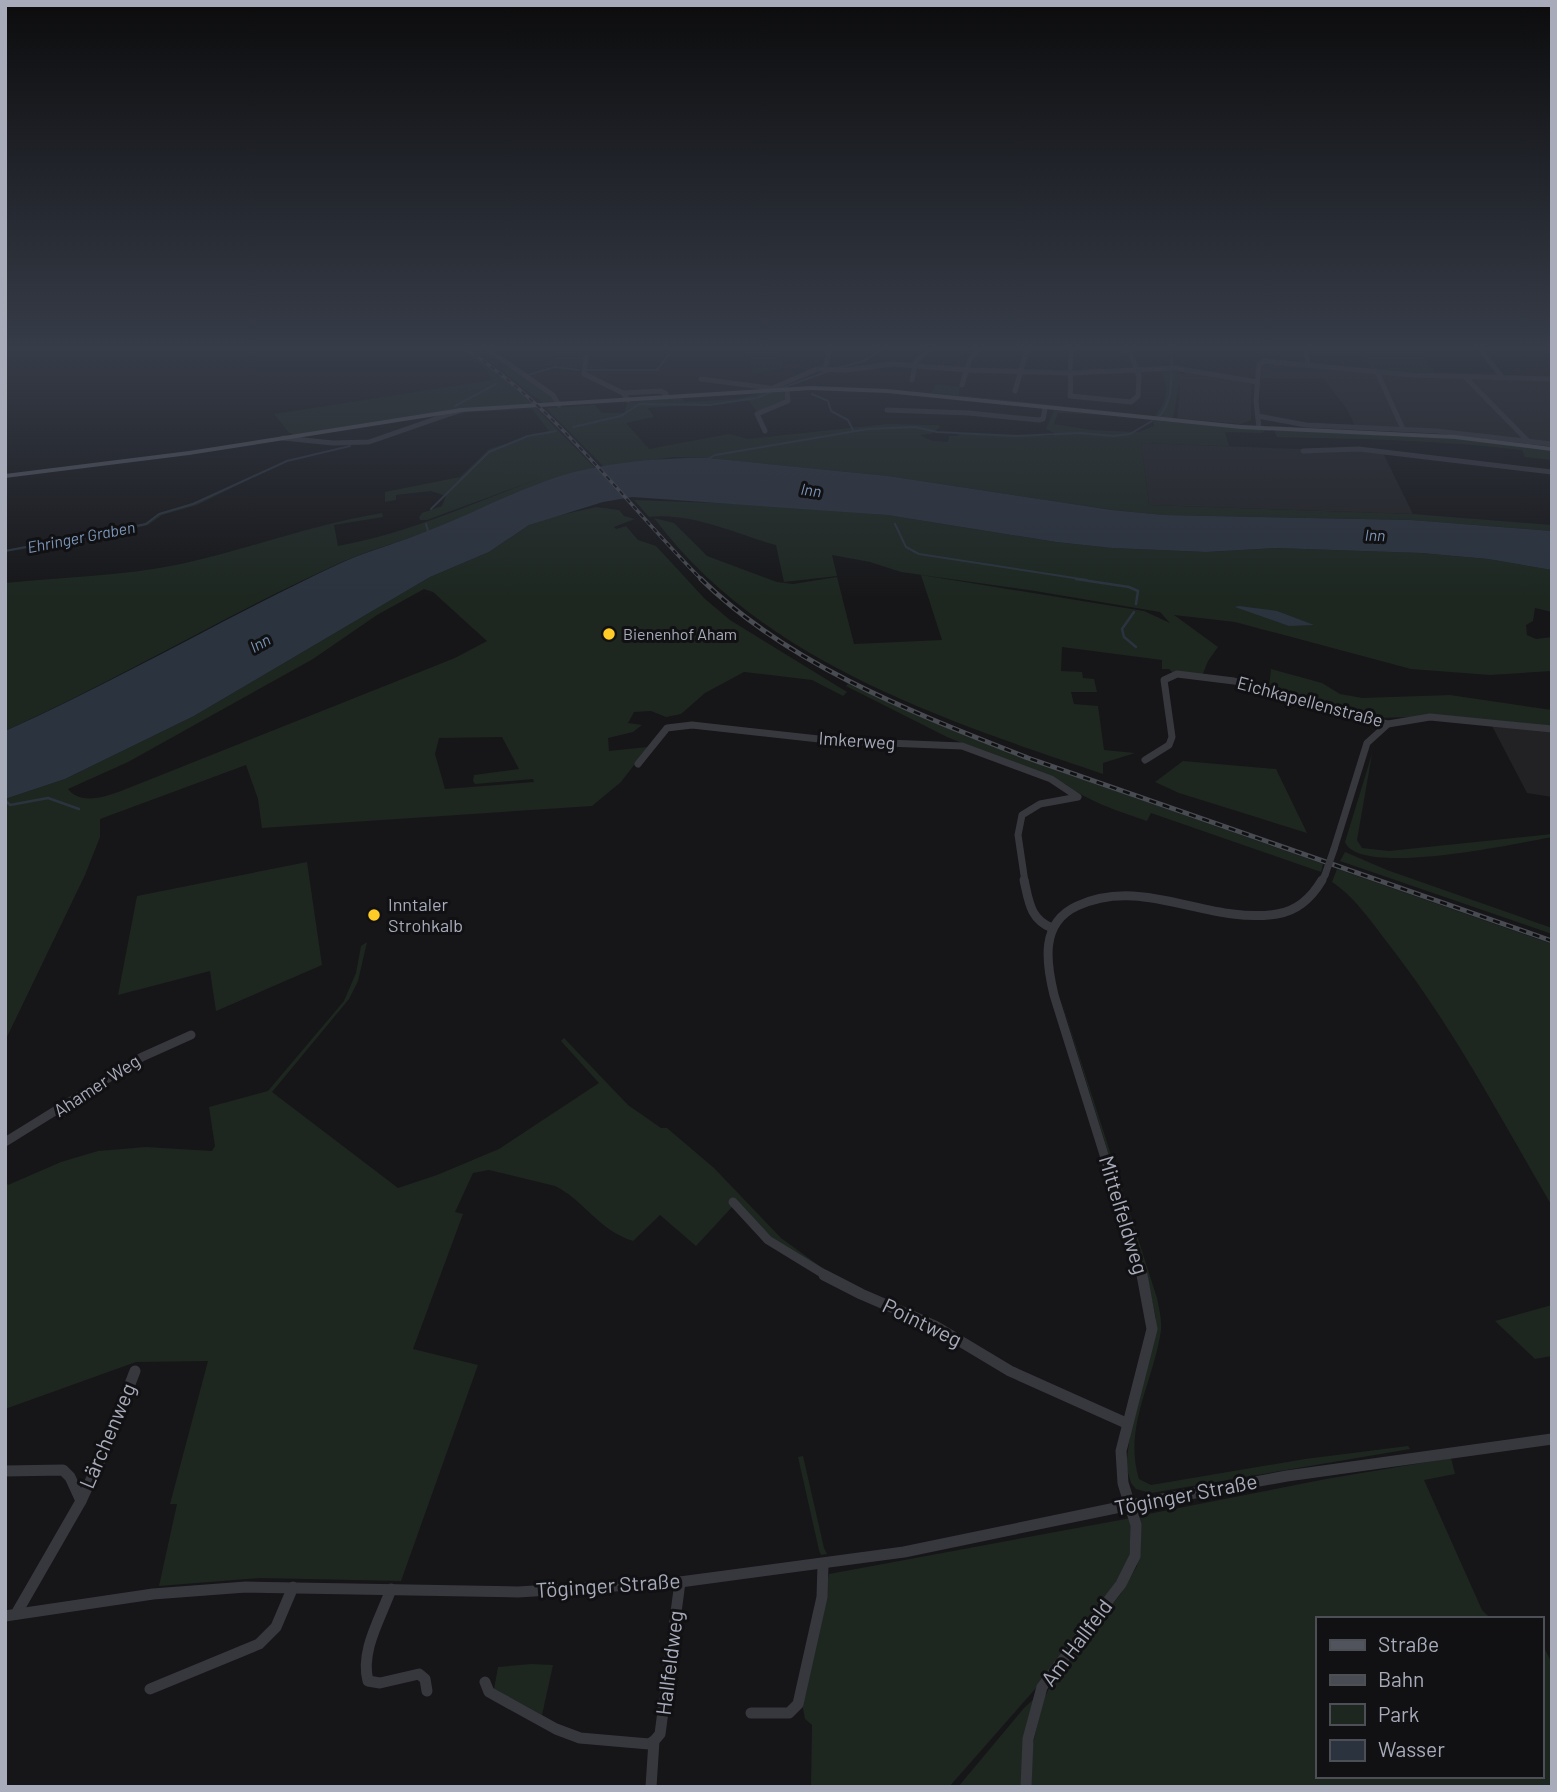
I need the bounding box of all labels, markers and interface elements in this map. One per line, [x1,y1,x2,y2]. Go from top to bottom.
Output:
water label: Inn [799,479,823,500]
water label: Ehringer Graben [25,517,136,556]
water label: Inn [1364,525,1386,544]
place label: Bienenhof Aham [623,624,737,643]
marker: Bienenhof Aham [601,626,617,642]
water label: Inn [246,629,273,656]
street label: Eichkapellenstraße [1235,671,1386,731]
street label: Imkerweg [818,726,896,754]
place label: Inntaler Strohkalb [388,893,463,936]
marker: Inntaler Strohkalb [366,907,382,923]
street label: Ahamer Weg [49,1049,144,1121]
street label: Mittelfeldweg [1095,1152,1154,1277]
street label: Pointweg [879,1292,966,1352]
street label: Lärchenweg [73,1379,140,1492]
street label: Töginger Straße [1112,1467,1259,1520]
street label: Töginger Straße [535,1567,681,1602]
street label: Am Hallfeld [1035,1594,1117,1691]
street label: Hallfeldweg [650,1609,687,1717]
legend [1316,1617,1543,1778]
text: Straße [1378,1631,1439,1656]
text: Bahn [1378,1666,1424,1691]
text: Park [1378,1701,1419,1726]
text: Wasser [1378,1736,1445,1761]

